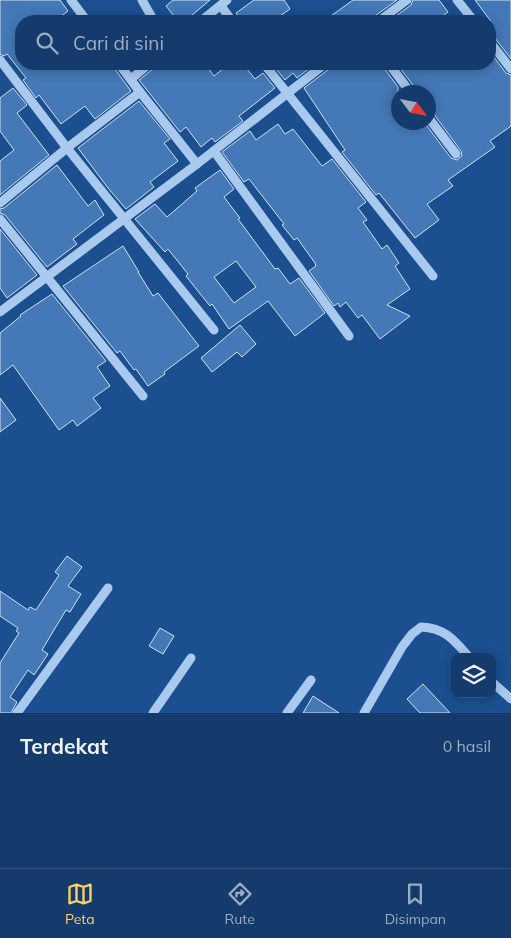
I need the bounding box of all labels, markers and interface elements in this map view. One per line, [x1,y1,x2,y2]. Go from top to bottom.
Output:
search box [15,15,496,70]
icon: search [33,29,61,57]
text: Cari di sini [73,31,164,55]
north arrow [391,85,436,130]
map controls [451,653,496,698]
button: layers [451,653,496,698]
text: Terdekat [20,733,108,759]
text: 0 hasil [443,736,491,756]
tab: Peta [65,880,95,928]
tab: Rute [225,880,255,928]
tab: Disimpan [385,880,446,928]

